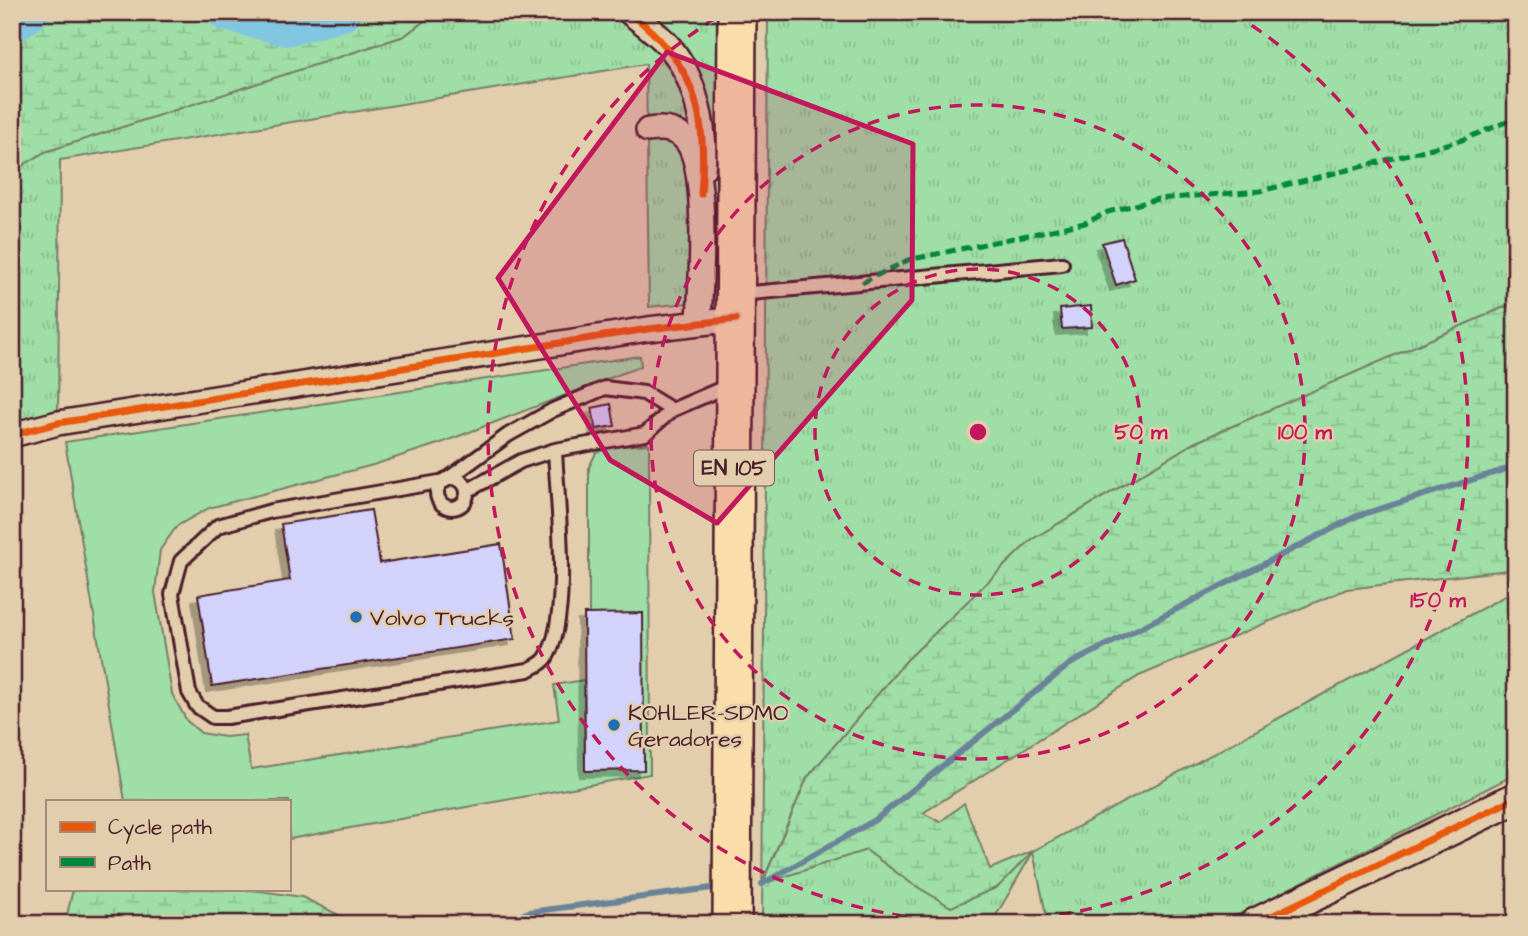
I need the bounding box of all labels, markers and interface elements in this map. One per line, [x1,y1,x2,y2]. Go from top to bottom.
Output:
text: 50 m [1115,418,1168,447]
text: 100 m [1278,418,1333,447]
centre of rings [966,420,990,444]
road number: EN 105 [694,450,774,486]
text: 150 m [1410,586,1466,615]
place label: Volvo Trucks [370,602,514,634]
marker: Volvo Trucks [348,609,364,625]
place label: KOHLER-SDMO Geradores [628,697,788,755]
marker: KOHLER-SDMO Geradores [606,717,622,733]
legend [46,800,290,890]
text: Cycle path [108,813,213,844]
text: Path [108,849,152,878]

